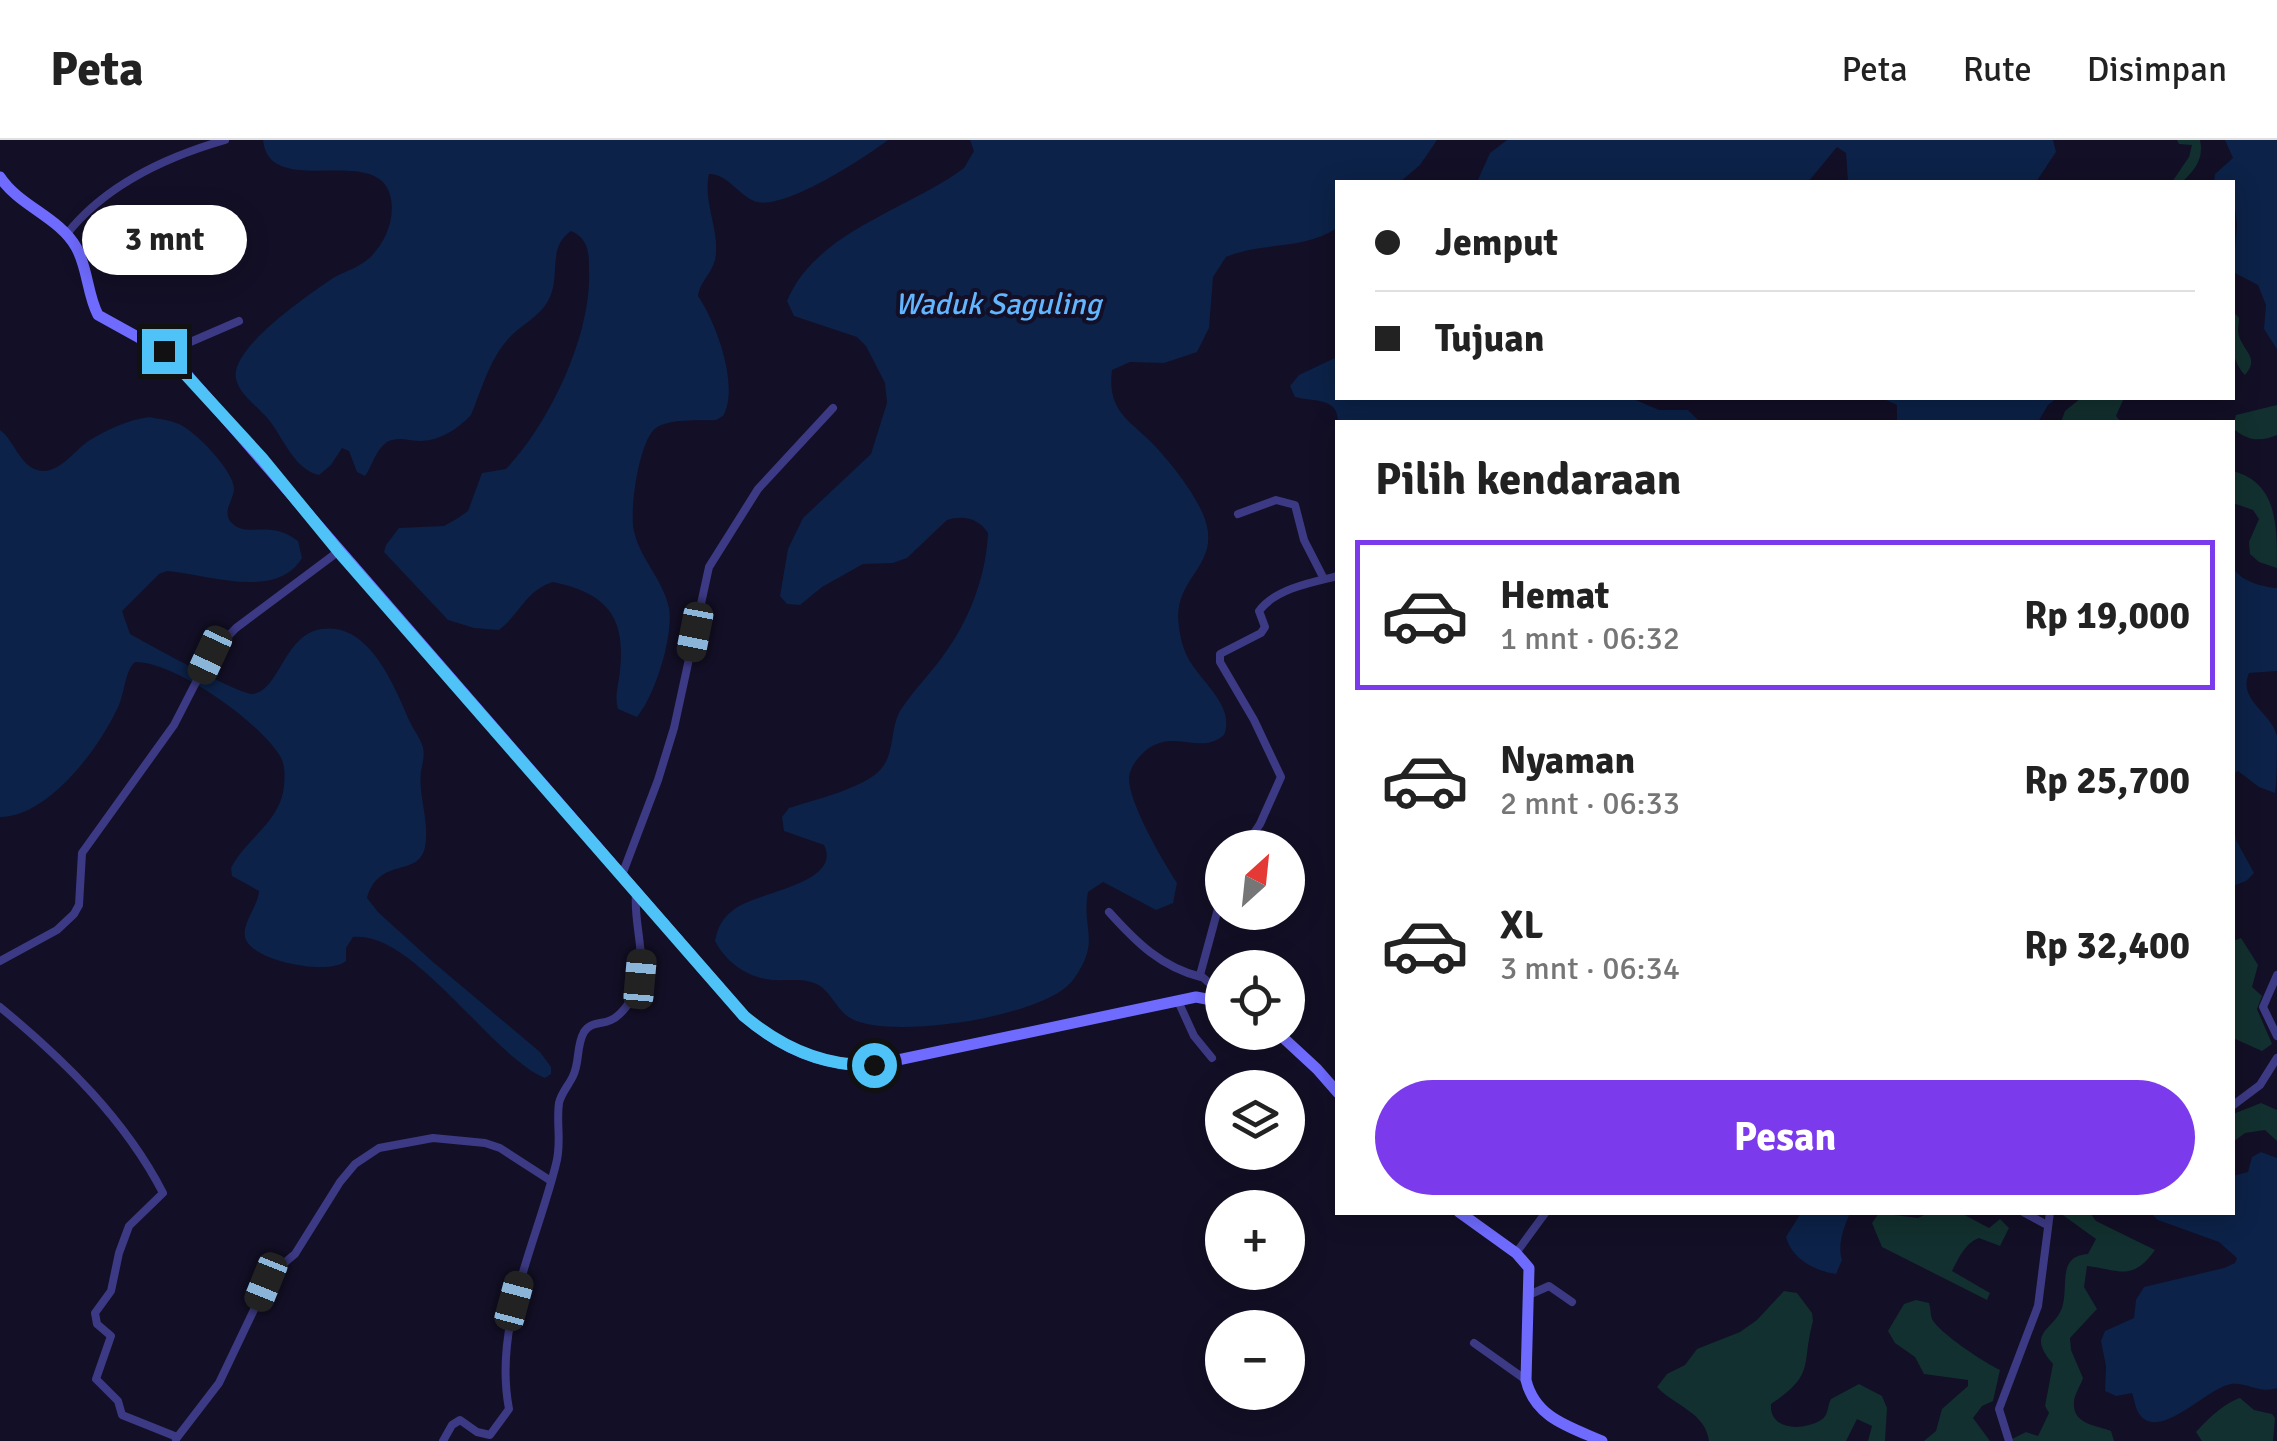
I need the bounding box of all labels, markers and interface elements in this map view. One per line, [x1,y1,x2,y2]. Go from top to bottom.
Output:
text: Peta [50,40,144,99]
text: Peta [1841,48,1908,91]
text: Rute [1963,48,2032,91]
text: Disimpan [2087,48,2227,91]
callout: 3 mnt [81,206,246,276]
text: Jemput [1435,219,1558,266]
text: 3 mnt [125,220,204,259]
water label: Waduk Saguling [895,286,1103,323]
text: Tujuan [1435,315,1545,362]
route end [142,329,187,374]
text: Pilih kendaraan [1375,452,1681,507]
icon: car [1380,570,1470,660]
text: Hemat [1500,572,1609,619]
text: Rp 19,000 [2024,592,2190,639]
car [675,600,715,664]
text: 1 mnt · 06:32 [1500,619,1680,658]
car [184,621,236,689]
icon: car [1380,735,1470,825]
text: Nyaman [1500,737,1635,784]
text: Rp 25,700 [2024,757,2190,804]
text: 2 mnt · 06:33 [1500,784,1680,823]
north arrow [1205,830,1305,930]
map controls [1205,830,1305,1410]
icon: car [1380,900,1470,990]
text: XL [1500,902,1543,949]
text: Rp 32,400 [2024,922,2190,969]
car [622,948,658,1010]
text: 3 mnt · 06:34 [1500,949,1680,988]
button: locate [1205,950,1305,1050]
route start [852,1043,897,1088]
button: layers [1205,1070,1305,1170]
button: Pesan [1375,1080,2195,1195]
button: + [1205,1190,1305,1290]
car [241,1249,291,1315]
car [492,1268,536,1334]
button: − [1205,1310,1305,1410]

